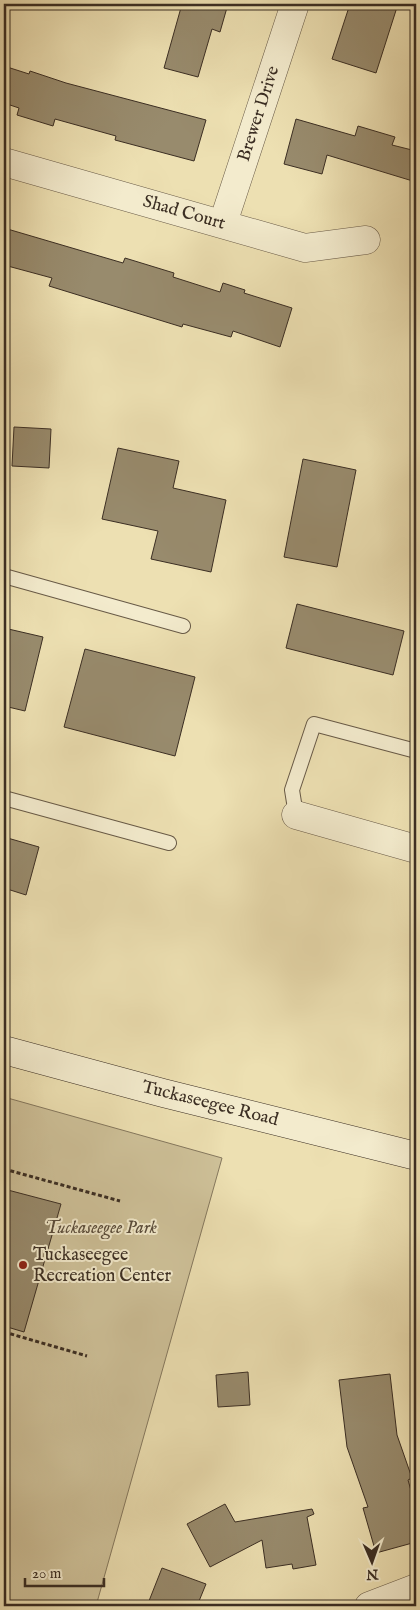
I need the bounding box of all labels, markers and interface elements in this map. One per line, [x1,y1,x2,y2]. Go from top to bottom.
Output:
street label: Brewer Drive [233,63,285,165]
street label: Shad Court [140,190,228,236]
street label: Tuckaseegee Road [139,1076,281,1132]
park label: Tuckaseegee Park [45,1217,157,1240]
place label: Tuckaseegee Recreation Center [33,1244,171,1288]
marker: Tuckaseegee Recreation Center [17,1259,29,1271]
north arrow [348,1538,398,1588]
scale bar [25,1555,104,1587]
text: 20 m [32,1564,62,1583]
text: N [366,1565,380,1583]

